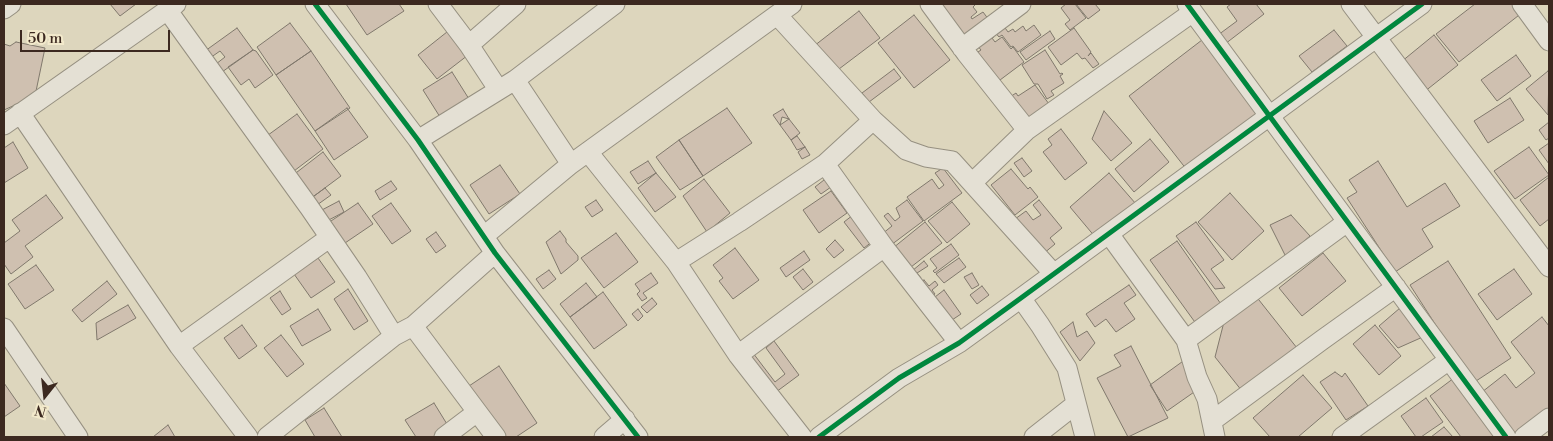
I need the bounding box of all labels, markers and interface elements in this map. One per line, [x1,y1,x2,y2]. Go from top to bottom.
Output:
scale bar [22,20,172,52]
text: 50 m [28,29,62,48]
north arrow [20,371,70,421]
text: N [33,400,49,421]

